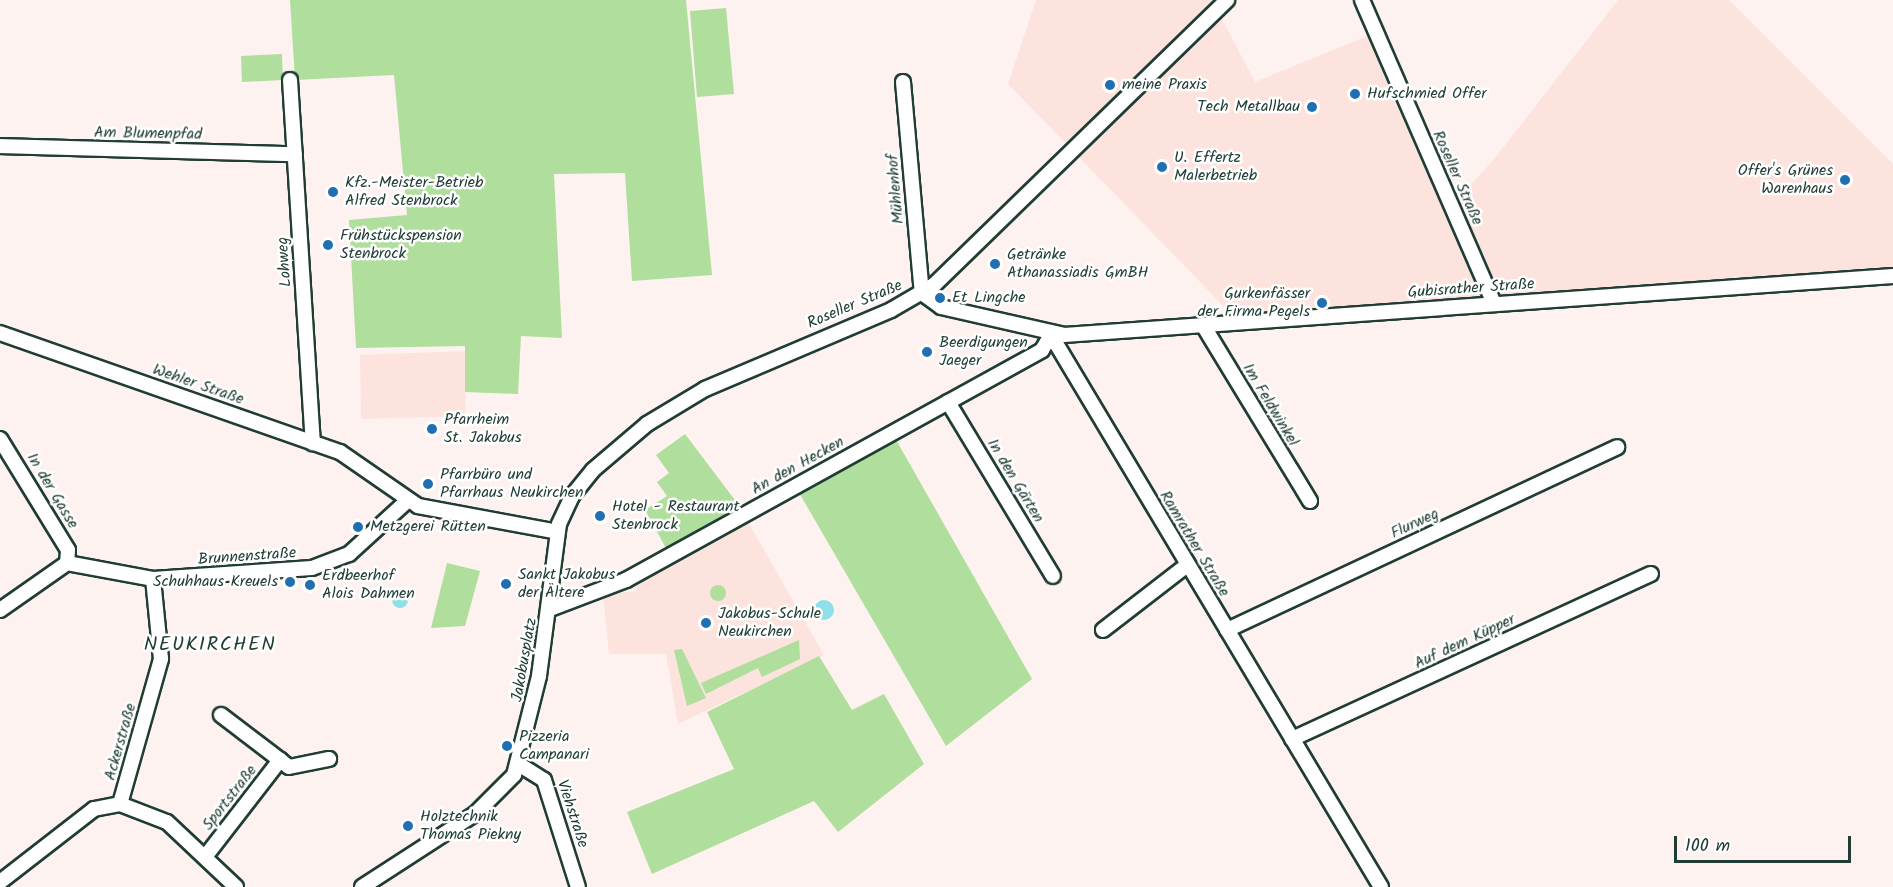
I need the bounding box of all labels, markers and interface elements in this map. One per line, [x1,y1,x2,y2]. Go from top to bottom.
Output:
place label: meine Praxis [1122,75,1207,95]
marker: meine Praxis [1103,78,1117,92]
place label: Hufschmied Offer [1367,84,1486,104]
marker: Hufschmied Offer [1348,87,1362,101]
place label: Tech Metallbau [1197,97,1300,117]
marker: Tech Metallbau [1305,100,1319,114]
street label: Am Blumenpfad [94,123,202,145]
street label: Roseller Straße [1428,128,1486,228]
place label: U. Effertz Malerbetrieb [1174,148,1257,186]
street label: Mühlenhof [883,153,909,225]
marker: U. Effertz Malerbetrieb [1155,160,1169,174]
place label: Offer's Grünes Warenhaus [1738,161,1833,199]
place label: Kfz.-Meister-Betrieb Alfred Stenbrock [345,173,483,211]
marker: Offer's Grünes Warenhaus [1838,173,1852,187]
marker: Kfz.-Meister-Betrieb Alfred Stenbrock [326,185,340,199]
place label: Frühstückspension Stenbrock [340,226,462,264]
street label: Lohweg [274,236,296,288]
marker: Frühstückspension Stenbrock [321,238,335,252]
place label: Getränke Athanassiadis GmBH [1007,245,1148,283]
marker: Getränke Athanassiadis GmBH [988,257,1002,271]
street label: Gubisrather Straße [1407,275,1535,303]
street label: Roseller Straße [805,276,905,334]
place label: Gurkenfässer der Firma Pegels [1198,284,1310,322]
place label: Et Lingche [952,288,1026,308]
marker: Et Lingche [933,291,947,305]
marker: Gurkenfässer der Firma Pegels [1315,296,1329,310]
place label: Beerdigungen Jaeger [939,333,1028,371]
marker: Beerdigungen Jaeger [920,345,934,359]
street label: Wehler Straße [150,360,246,410]
street label: Im Feldwinkel [1238,360,1302,450]
place label: Pfarrheim St. Jakobus [444,410,522,448]
marker: Pfarrheim St. Jakobus [425,422,439,436]
street label: An den Hecken [748,433,848,499]
street label: In den Gärten [982,436,1048,526]
street label: In der Gasse [22,450,82,532]
place label: Pfarrbüro und Pfarrhaus Neukirchen [440,465,584,503]
marker: Pfarrbüro und Pfarrhaus Neukirchen [421,477,435,491]
street label: Ramrather Straße [1155,488,1233,600]
place label: Hotel - Restaurant Stenbrock [612,497,740,535]
street label: Flurweg [1388,505,1442,543]
marker: Hotel - Restaurant Stenbrock [593,509,607,523]
place label: Metzgerei Rütten [370,517,486,537]
marker: Metzgerei Rütten [351,520,365,534]
street label: Brunnenstraße [197,544,297,570]
place label: Sankt Jakobus der Ältere [518,565,615,603]
place label: Erdbeerhof Alois Dahmen [322,566,415,604]
place label: Schuhhaus Kreuels [153,572,278,592]
marker: Schuhhaus Kreuels [283,575,297,589]
marker: Sankt Jakobus der Ältere [499,577,513,591]
marker: Erdbeerhof Alois Dahmen [303,578,317,592]
place label: Jakobus-Schule Neukirchen [718,604,821,642]
street label: Auf dem Küpper [1412,610,1518,674]
street label: Jakobusplatz [508,616,542,704]
marker: Jakobus-Schule Neukirchen [699,616,713,630]
district label: NEUKIRCHEN [144,633,276,657]
street label: Ackerstraße [101,701,141,783]
place label: Pizzeria Campanari [519,727,589,765]
marker: Pizzeria Campanari [500,739,514,753]
street label: Sportstraße [199,762,261,834]
street label: Viehstraße [552,778,592,850]
place label: Holztechnik Thomas Piekny [420,807,521,845]
marker: Holztechnik Thomas Piekny [401,819,415,833]
scale bar [1677,824,1854,862]
text: 100 m [1685,832,1730,861]

